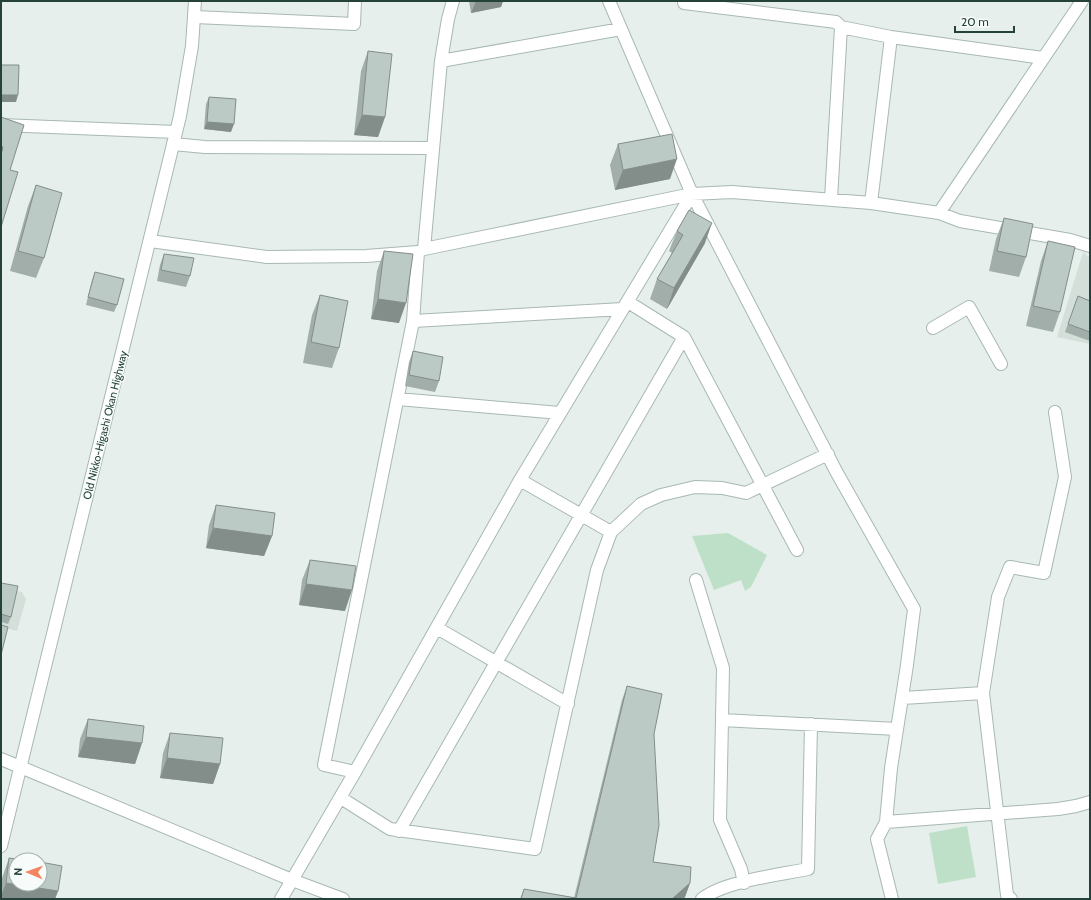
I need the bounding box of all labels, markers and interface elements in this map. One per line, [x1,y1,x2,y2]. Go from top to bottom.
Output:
scale bar [955,8,1014,34]
text: 20 m [961,14,989,29]
street label: Old Nikko-Higashi Okan Highway [80,349,130,501]
north arrow [8,852,48,892]
text: N [11,868,25,876]

